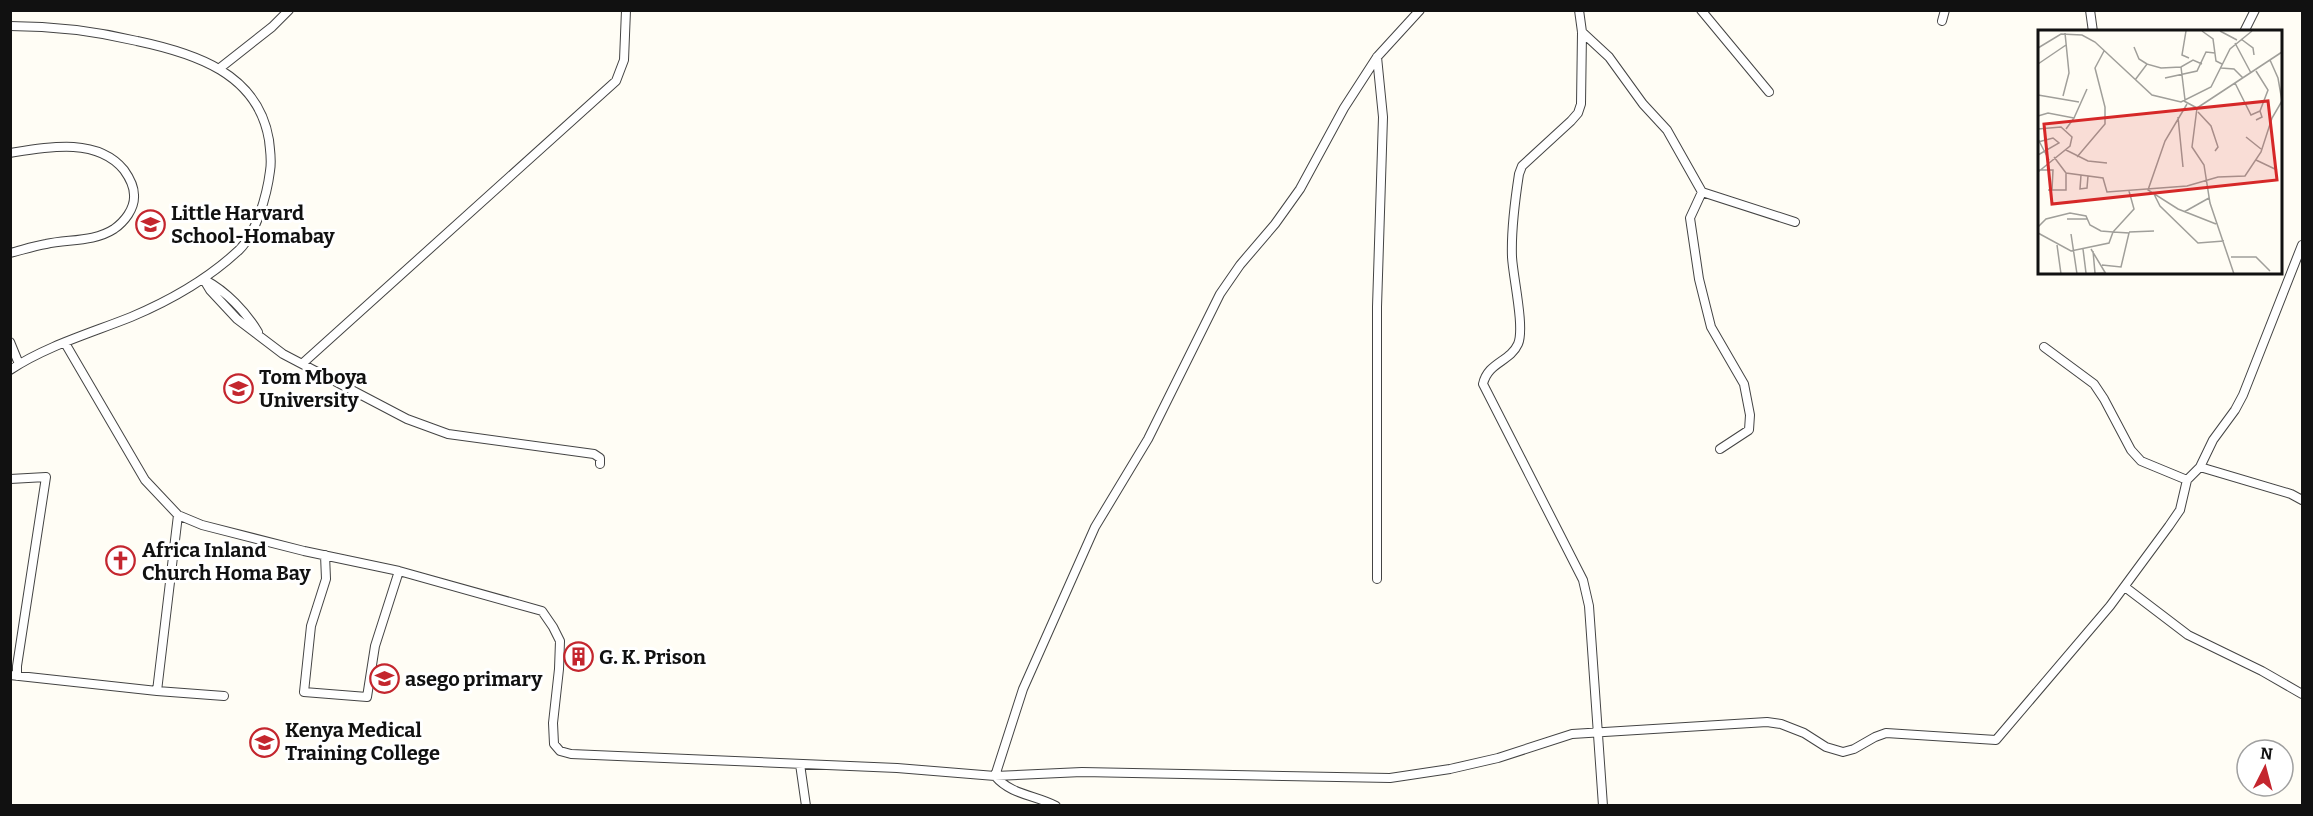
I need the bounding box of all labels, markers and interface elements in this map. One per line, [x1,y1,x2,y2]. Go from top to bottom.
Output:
inset map [2038,30,2283,274]
place label: Little Harvard School-Homabay [171,201,336,248]
school or university icon: Little Harvard School-Homabay [134,208,166,240]
place label: Tom Mboya University [259,365,367,412]
school or university icon: Tom Mboya University [222,372,254,404]
place label: Africa Inland Church Homa Bay [142,538,311,585]
church icon: Africa Inland Church Homa Bay [105,545,137,577]
building icon: G. K. Prison [562,641,594,673]
place label: G. K. Prison [599,645,706,669]
school or university icon: asego primary [368,663,400,695]
place label: asego primary [405,667,543,691]
place label: Kenya Medical Training College [285,718,440,765]
school or university icon: Kenya Medical Training College [248,726,280,758]
north arrow [2235,738,2295,798]
text: N [2259,743,2274,764]

